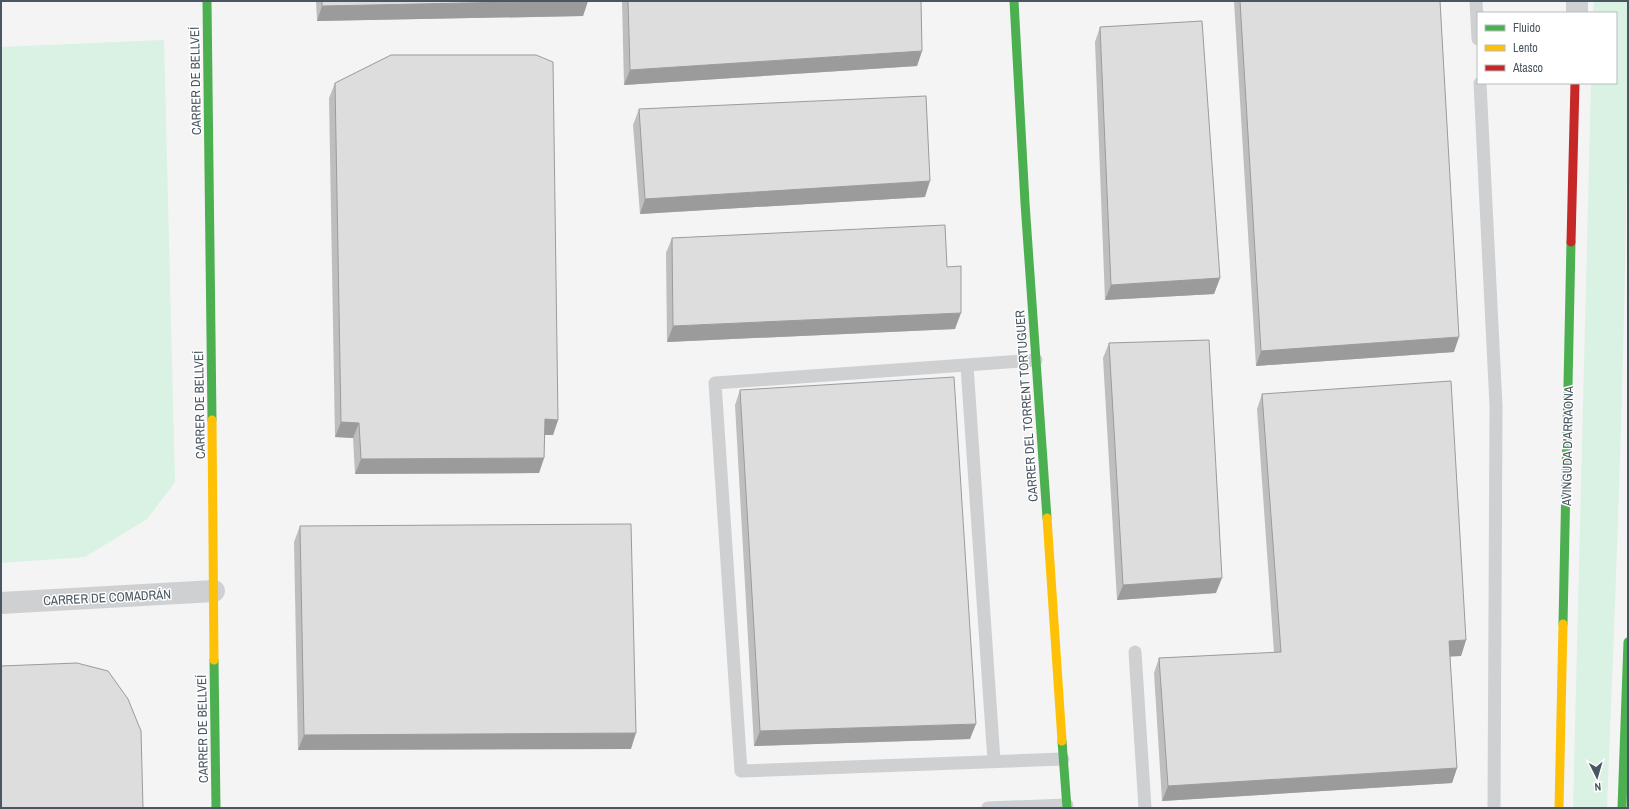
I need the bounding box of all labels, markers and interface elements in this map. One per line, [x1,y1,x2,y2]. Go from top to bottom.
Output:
legend [1477,12,1617,84]
text: Fluido [1513,20,1540,36]
street label: CARRER DE BELLVEÍ [186,27,205,135]
text: Lento [1513,40,1538,56]
text: Atasco [1512,60,1543,76]
street label: CARRER DEL TORRENT TORTUGUER [1011,309,1042,502]
street label: CARRER DE BELLVEÍ [190,351,209,459]
street label: AVINGUDA D'ARRAONA [1558,385,1577,507]
street label: CARRER DE COMADRÁN [43,586,171,609]
street label: CARRER DE BELLVEÍ [193,675,212,783]
north arrow [1577,757,1617,797]
text: N [1594,780,1602,794]

